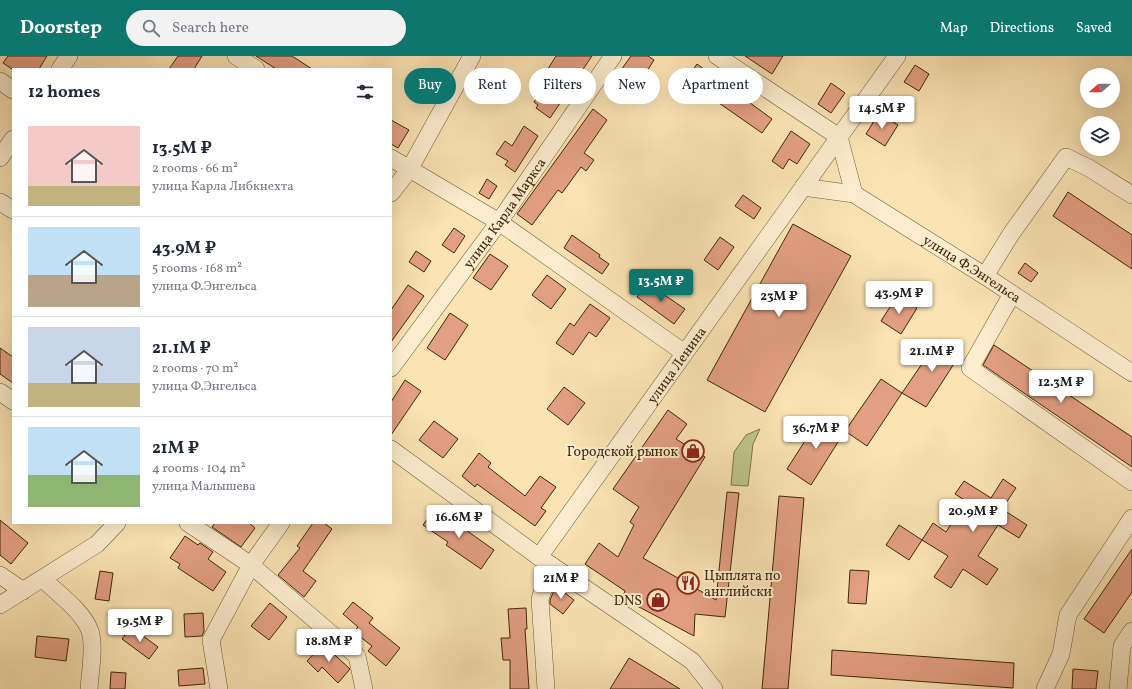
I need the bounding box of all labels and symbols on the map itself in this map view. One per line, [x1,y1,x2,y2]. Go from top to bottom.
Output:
north arrow [1080,68,1120,108]
pin: 14.5M ₽ [845,96,919,130]
street label: улица Карла Маркса [460,155,551,273]
street label: улица Ф.Энгельса [918,231,1024,308]
pin: 13.5M ₽ [624,269,698,303]
pin: 43.9M ₽ [862,281,936,315]
pin: 23M ₽ [751,284,807,318]
street label: улица Ленина [643,323,711,408]
pin: 21.1M ₽ [895,339,969,373]
pin: 12.3M ₽ [1024,370,1098,404]
pin: 36.7M ₽ [779,416,853,450]
shop icon: Городской рынок [680,438,706,464]
place label: Городской рынок [567,443,679,462]
pin: 20.9M ₽ [936,499,1010,533]
pin: 16.6M ₽ [422,505,496,539]
pin: 21M ₽ [533,566,589,600]
place label: Цыплята по английски [704,567,780,602]
restaurant icon: Цыплята по английски [675,570,701,596]
shop icon: DNS [645,587,671,613]
place label: DNS [614,592,642,611]
pin: 19.5M ₽ [103,609,177,643]
pin: 18.8M ₽ [292,629,366,663]

